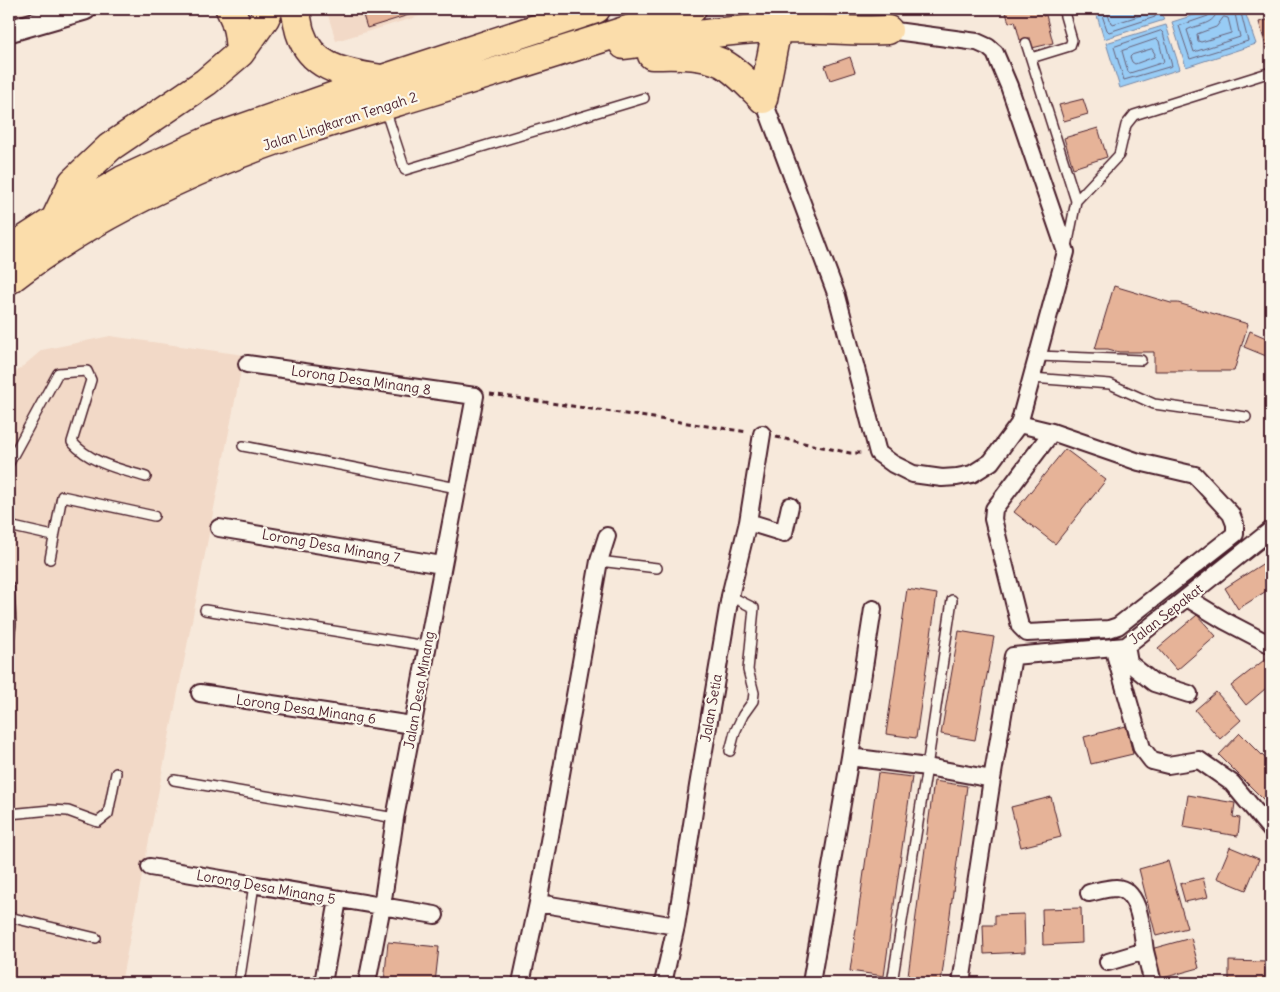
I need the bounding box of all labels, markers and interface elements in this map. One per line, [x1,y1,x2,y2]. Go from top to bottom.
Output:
street label: Jalan Lingkaran Tengah 2 [261,87,420,154]
street label: Lorong Desa Minang 8 [290,361,432,399]
street label: Lorong Desa Minang 7 [261,525,402,567]
street label: Jalan Sepakat [1126,579,1207,648]
street label: Jalan Desa Minang [400,630,438,750]
street label: Jalan Setia [696,673,726,743]
street label: Lorong Desa Minang 6 [235,690,377,728]
street label: Lorong Desa Minang 5 [195,866,337,908]

